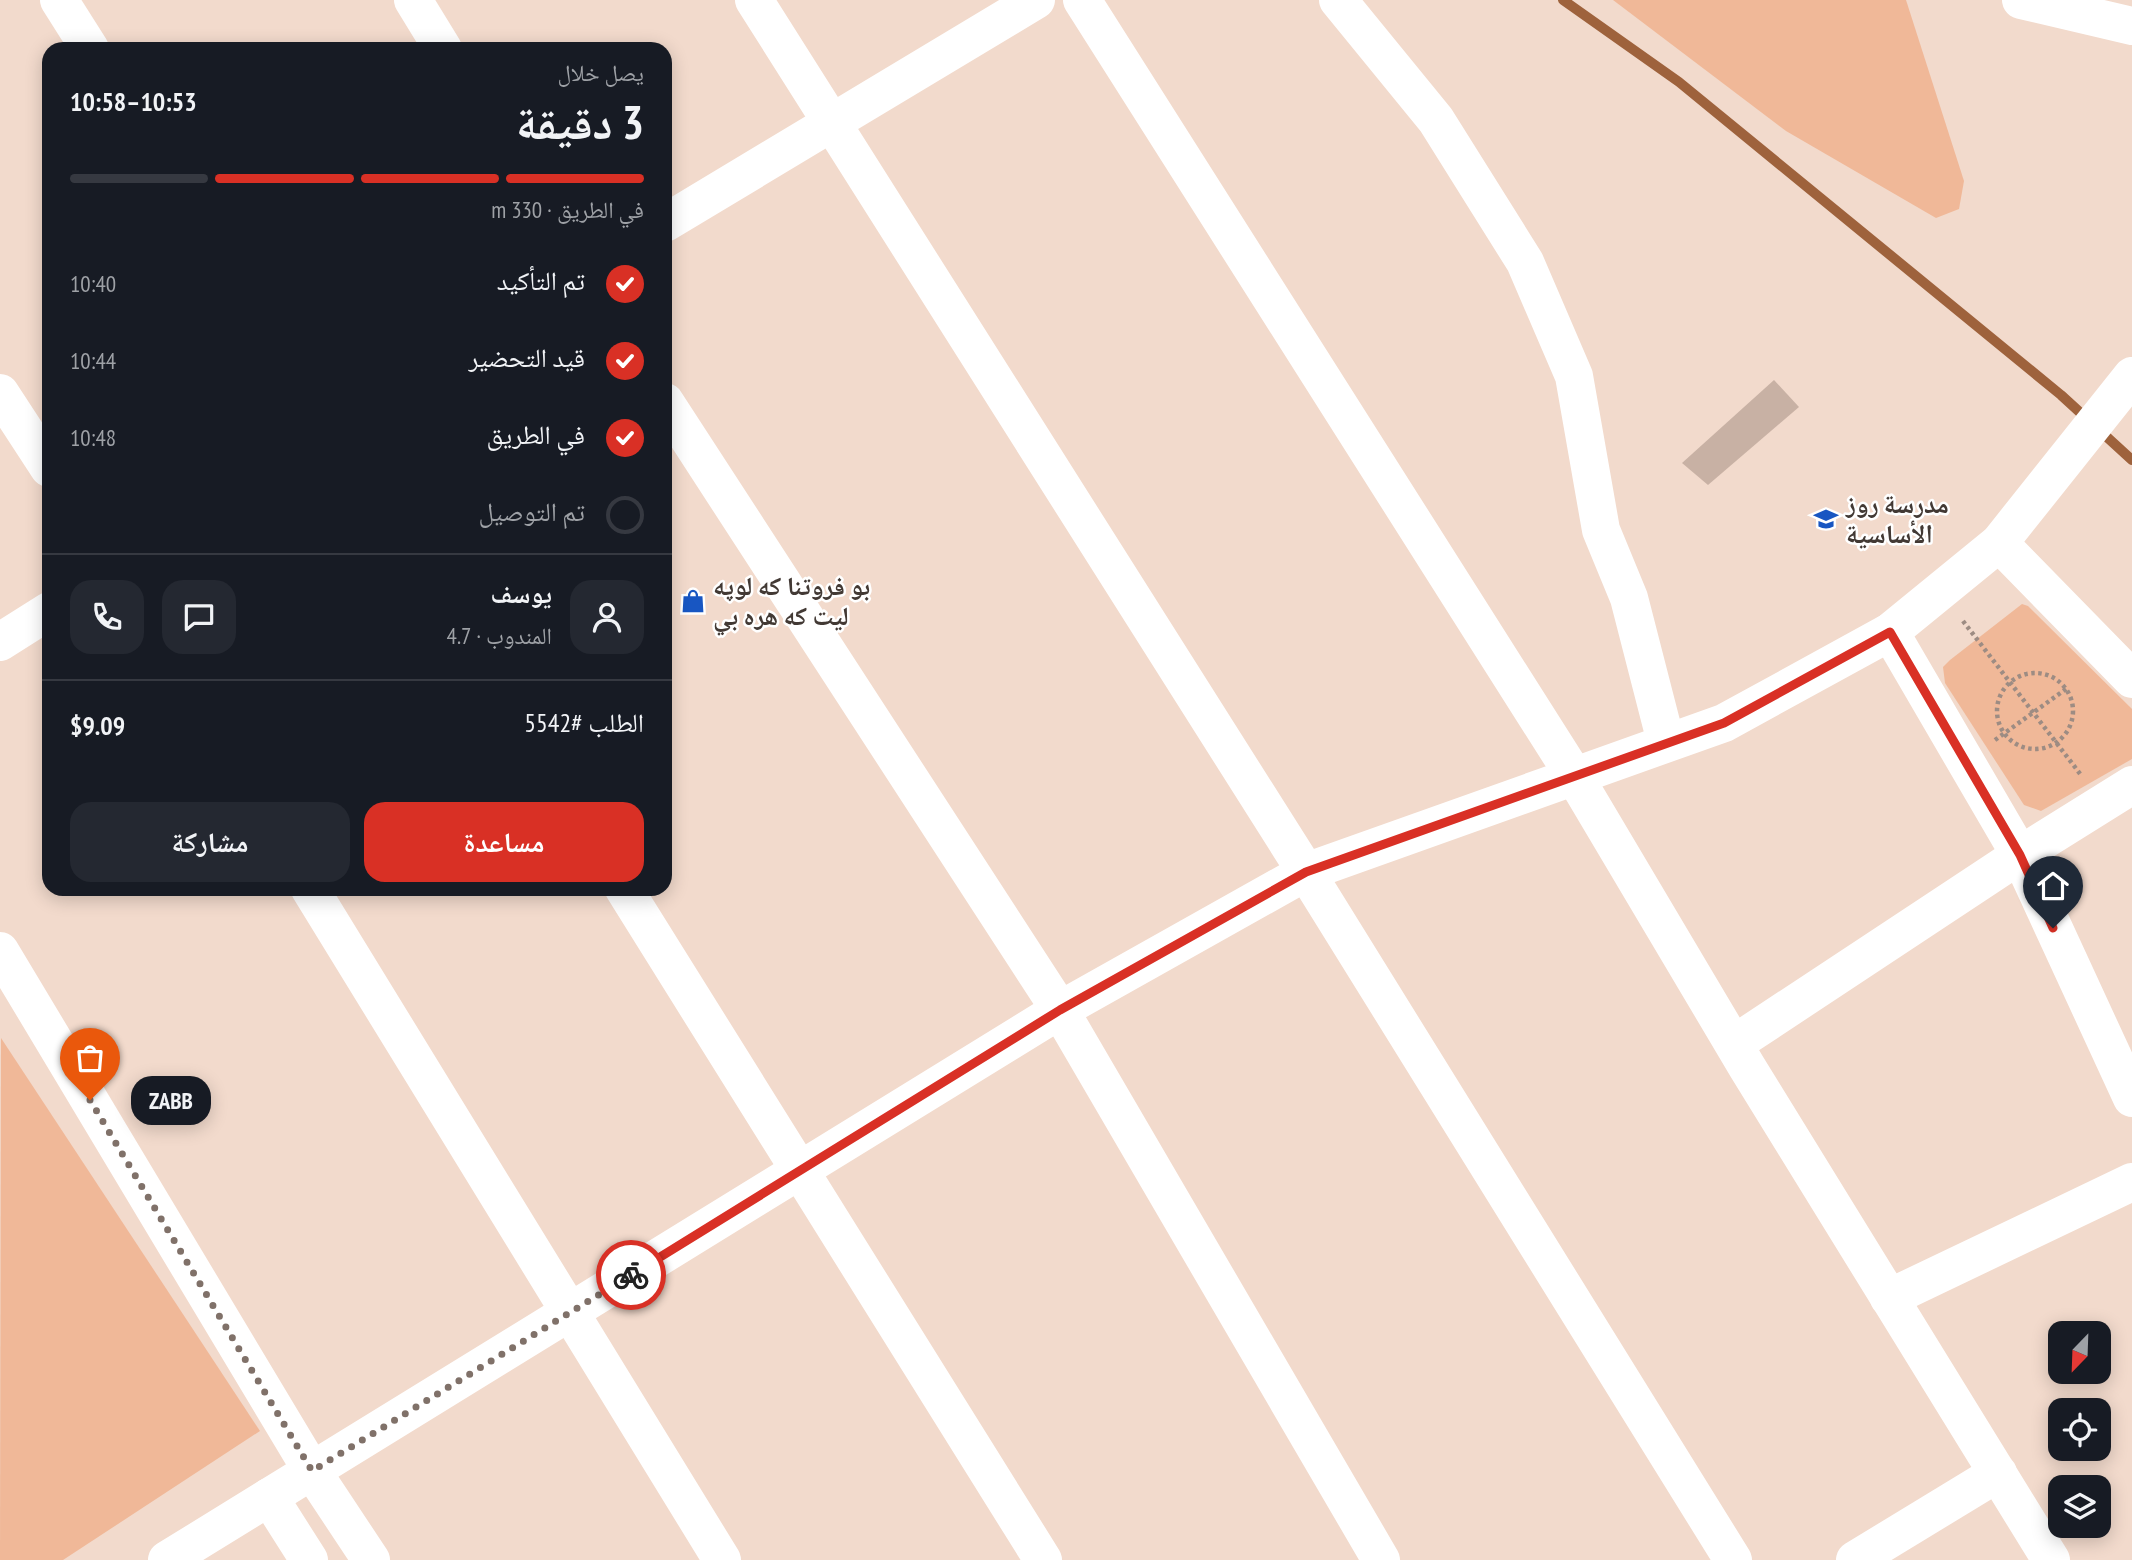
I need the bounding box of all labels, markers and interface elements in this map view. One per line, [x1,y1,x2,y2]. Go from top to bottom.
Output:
text: يصل خلال [557,58,644,87]
text: 10:53–10:58 [70,85,197,118]
text: 3 دقيقة [516,92,644,152]
text: في الطريق · 330 m [491,195,644,224]
text: تم التأكيد [497,264,585,297]
icon: check [606,265,644,303]
text: 10:40 [70,269,116,298]
text: قيد التحضير [468,341,585,374]
icon: check [606,342,644,380]
text: 10:44 [70,346,116,375]
text: في الطريق [487,418,585,451]
icon: check [606,419,644,457]
text: 10:48 [70,423,116,452]
place label: مدرسة روز الأساسية [1845,487,1949,550]
text: تم التوصيل [478,495,585,528]
school or university icon: مدرسة روز الأساسية [1812,505,1840,533]
place label: بو فروتنا كه لوپه ليت كه هره بي [713,569,870,636]
text: يوسف [491,577,552,610]
button: phone [70,580,144,654]
button: chat [162,580,236,654]
button: person [570,580,644,654]
shop icon: بو فروتنا كه لوپه ليت كه هره بي [679,587,707,615]
text: المندوب · 4.7 [447,621,552,650]
text: الطلب #5542 [524,706,644,739]
text: $9.09 [70,709,125,742]
button: مشاركة [70,802,350,882]
button: مساعدة [364,802,644,882]
pin [2023,856,2083,928]
icon: home [2034,867,2072,905]
pin [60,1028,120,1100]
icon: bag [71,1039,109,1077]
callout: ZABB [132,1076,212,1124]
text: ZABB [149,1086,193,1115]
courier [596,1240,666,1310]
icon: bike [612,1256,650,1294]
north arrow [2048,1321,2110,1384]
map controls [2048,1321,2111,1538]
button: locate [2048,1398,2111,1461]
button: layers [2048,1475,2111,1538]

